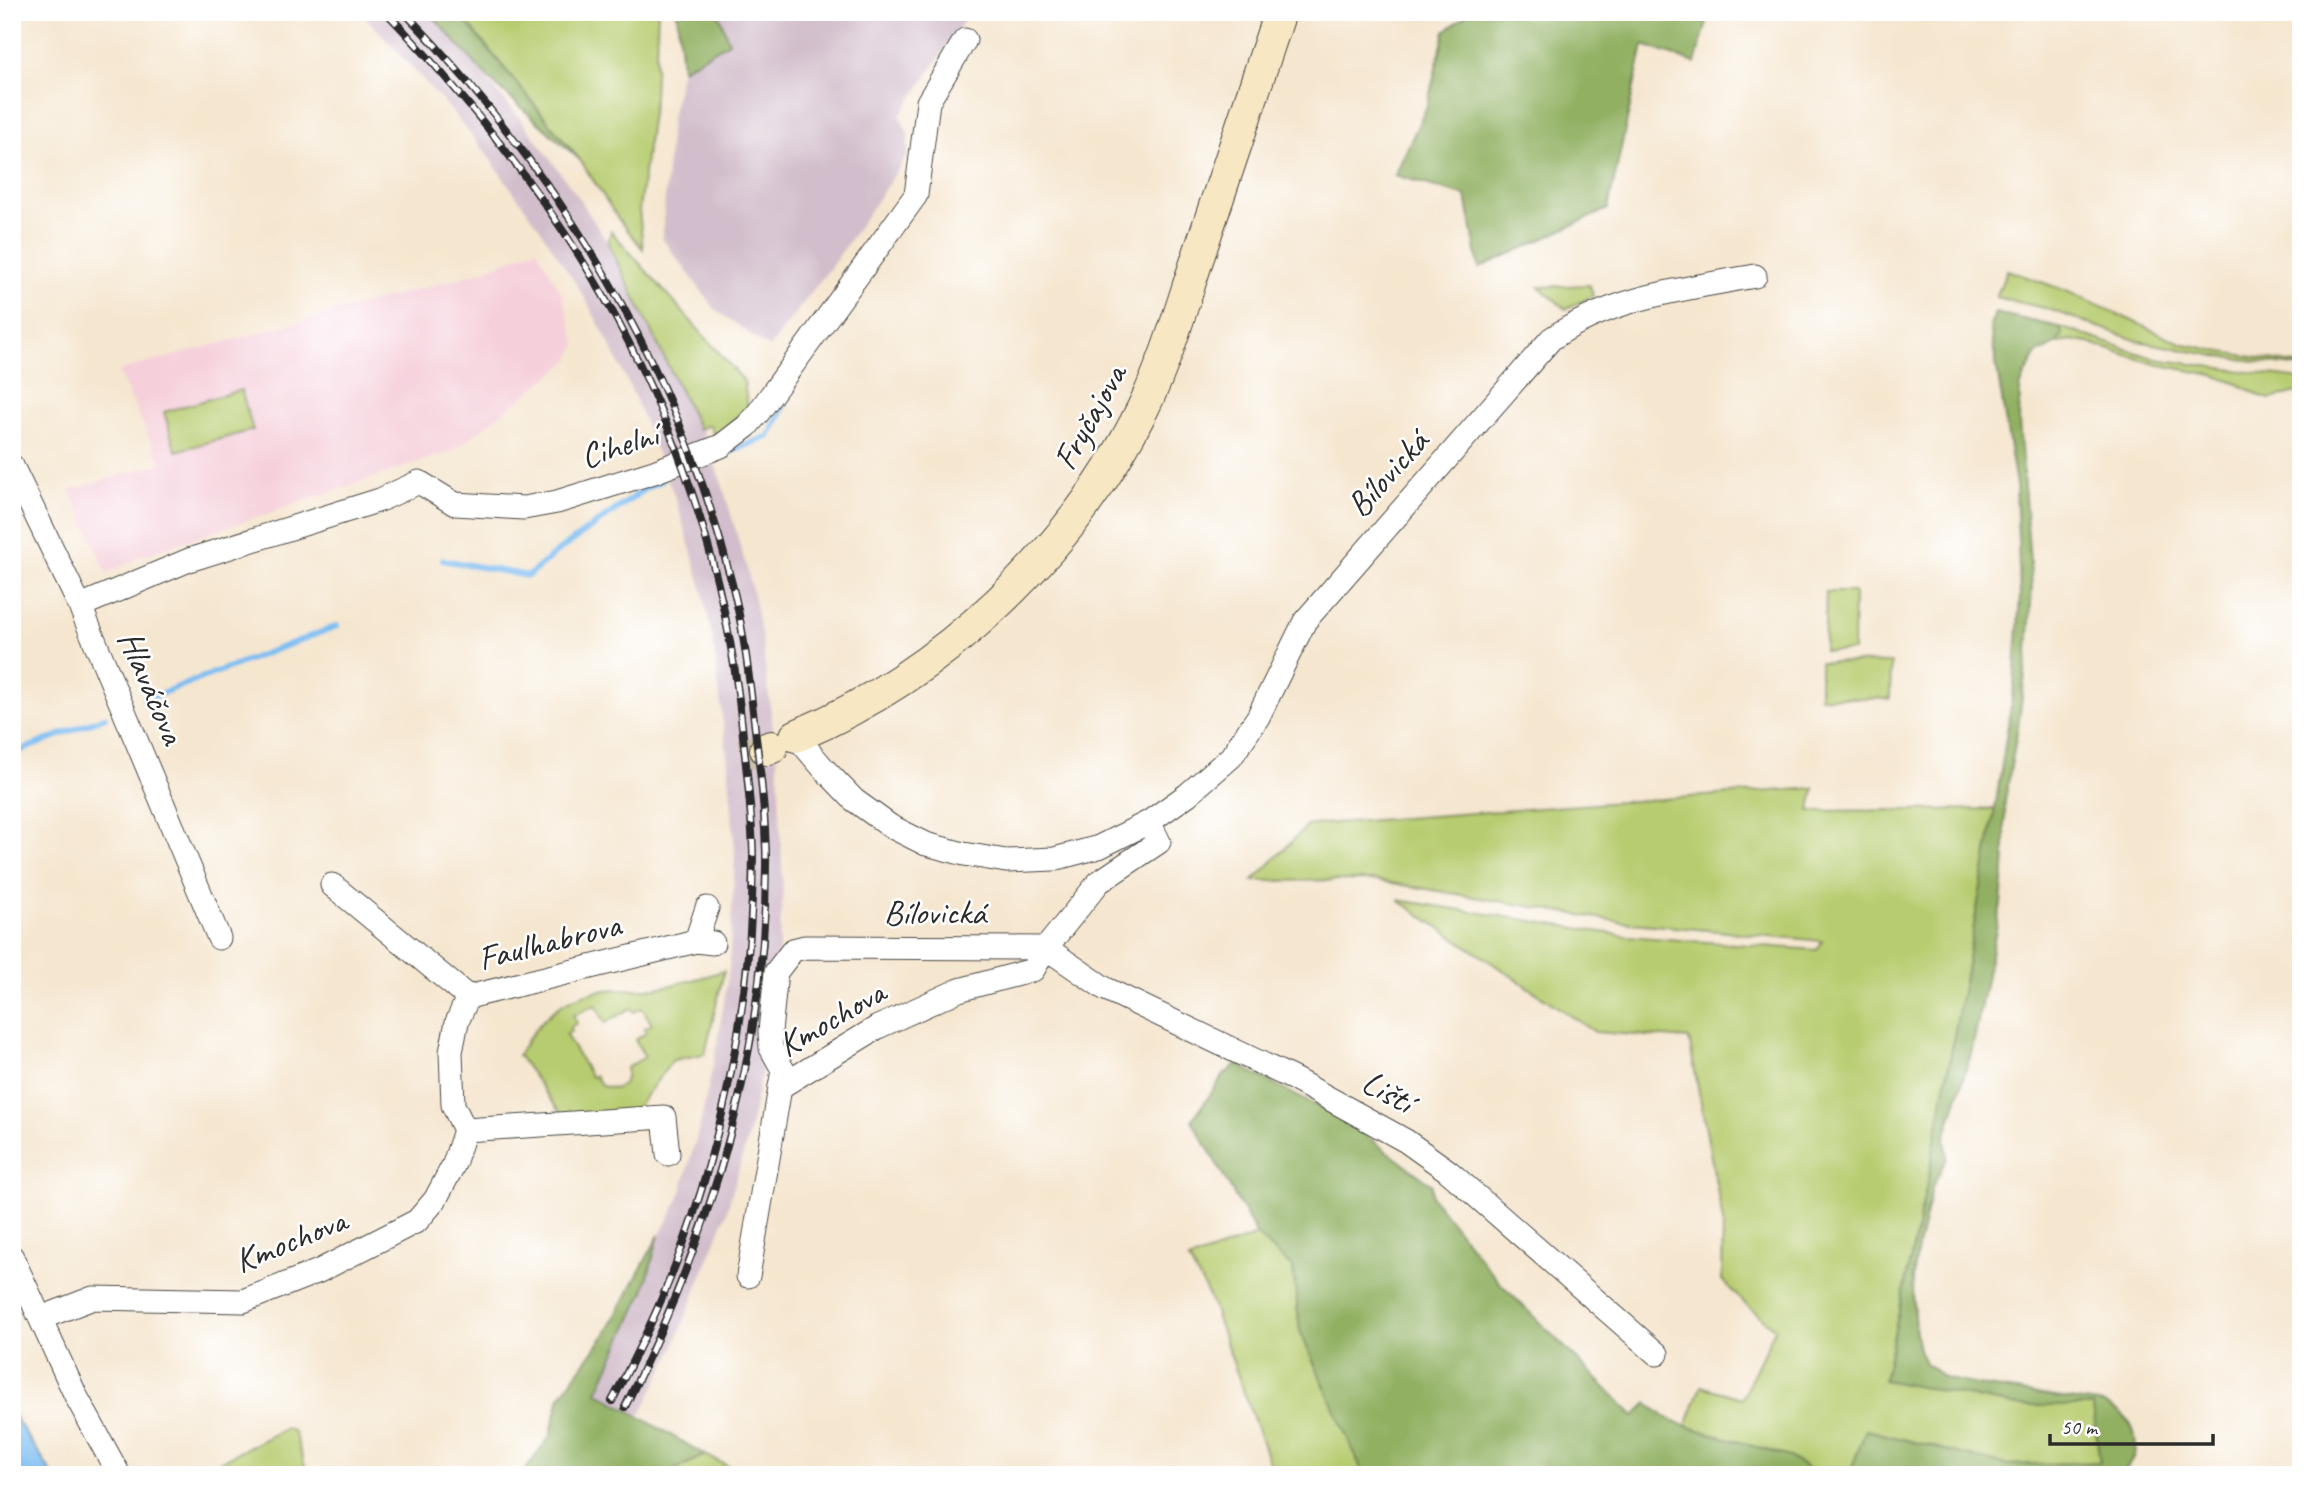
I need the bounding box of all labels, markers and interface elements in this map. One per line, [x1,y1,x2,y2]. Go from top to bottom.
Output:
street label: Fryčajova [1042,355,1138,478]
street label: Cihelní [575,410,670,479]
street label: Bílovická [1336,418,1441,526]
street label: Hlaváčova [108,624,196,752]
street label: Bílovická [884,890,990,935]
street label: Faulhabrova [473,902,627,981]
street label: Kmochova [770,968,895,1067]
street label: Liští [1354,1059,1427,1127]
street label: Kmochova [228,1197,355,1283]
scale bar [2050,1403,2213,1447]
text: 50 m [2061,1414,2099,1440]

